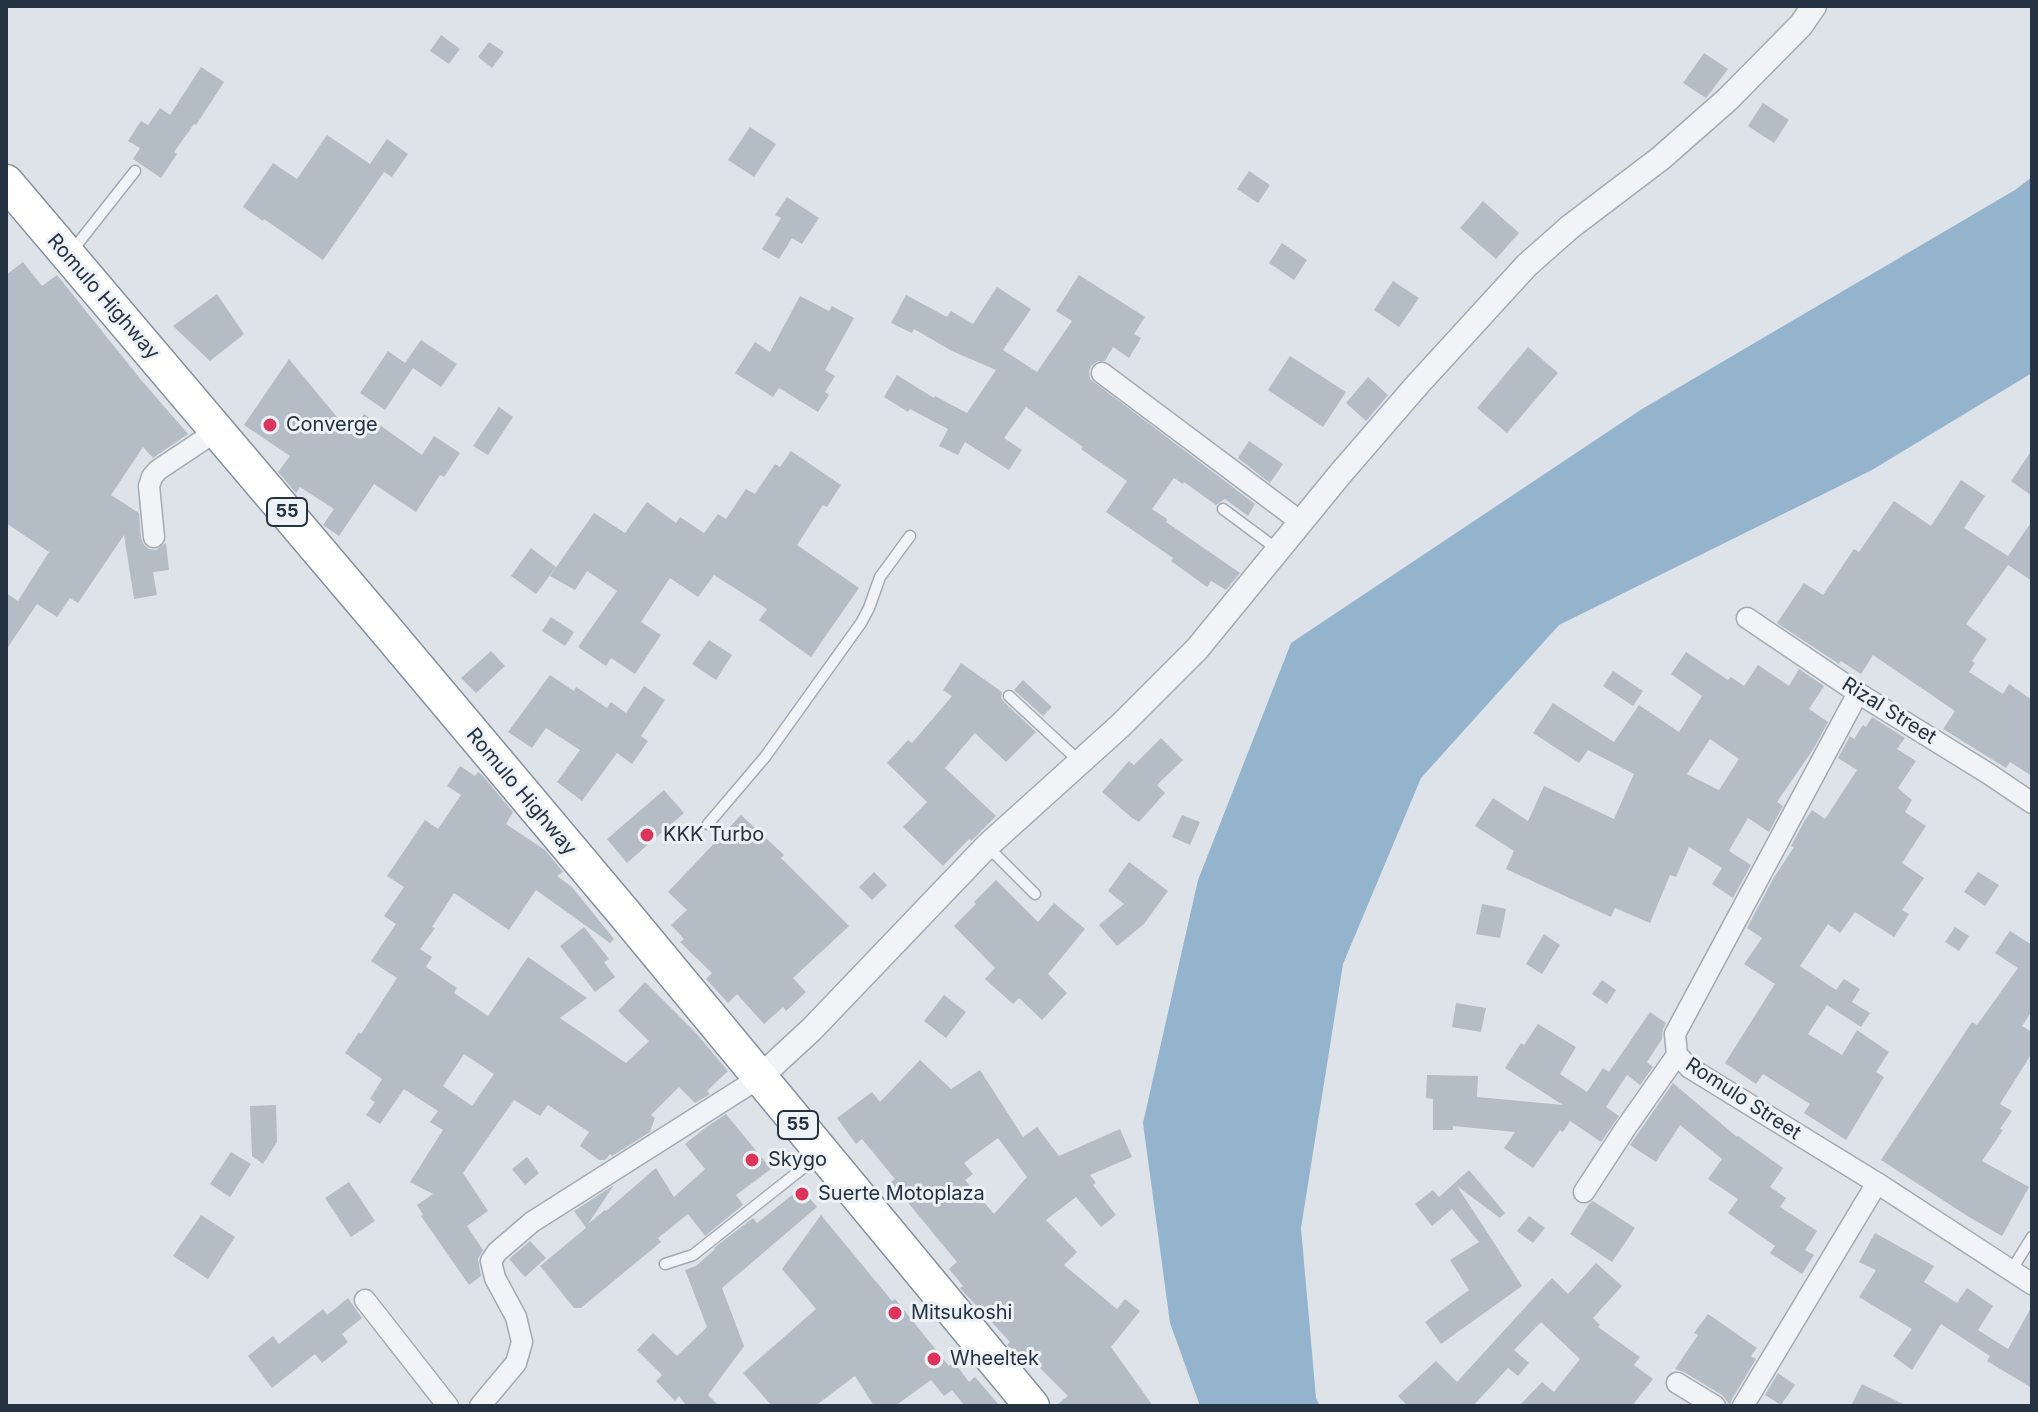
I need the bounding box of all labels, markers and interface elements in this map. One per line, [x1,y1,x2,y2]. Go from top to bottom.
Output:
street label: Romulo Highway [42,229,164,365]
place label: Converge [286,413,378,437]
marker: Converge [261,416,279,434]
road number: 55 [267,498,307,526]
street label: Rizal Street [1837,673,1941,749]
street label: Romulo Highway [461,723,581,861]
place label: KKK Turbo [663,823,764,847]
marker: KKK Turbo [638,826,656,844]
street label: Romulo Street [1681,1053,1805,1145]
road number: 55 [778,1111,818,1139]
place label: Skygo [768,1148,827,1172]
marker: Skygo [743,1151,761,1169]
place label: Suerte Motoplaza [818,1182,985,1206]
marker: Suerte Motoplaza [793,1185,811,1203]
place label: Mitsukoshi [911,1301,1012,1325]
marker: Mitsukoshi [886,1304,904,1322]
place label: Wheeltek [950,1347,1039,1371]
marker: Wheeltek [925,1350,943,1368]

